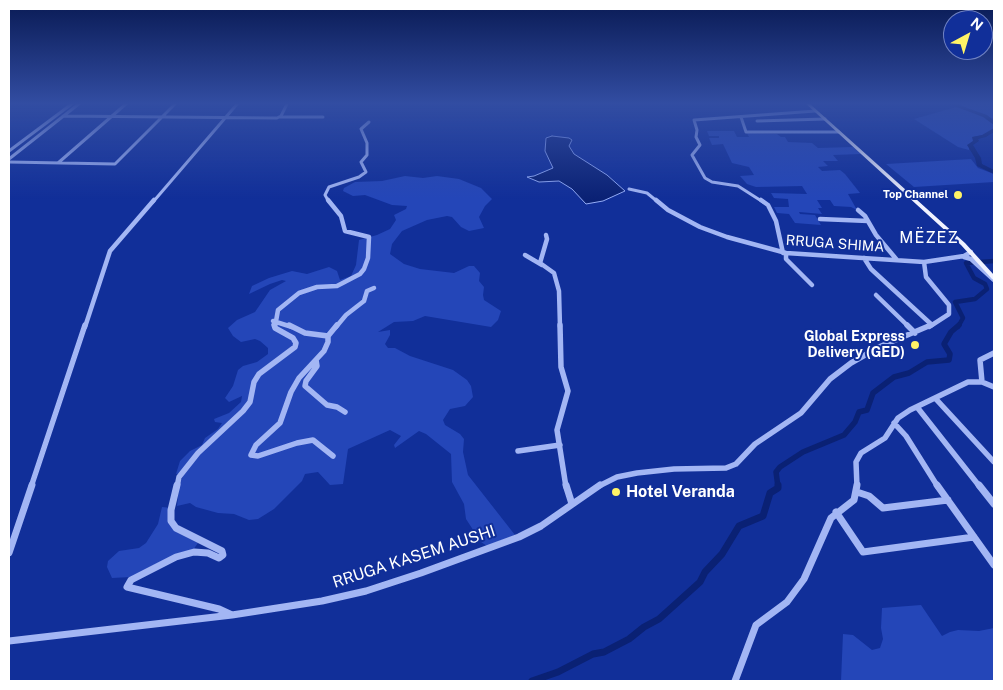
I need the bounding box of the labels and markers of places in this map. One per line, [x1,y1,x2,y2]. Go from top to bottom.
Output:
place label: Top Channel [883,188,948,202]
marker: Top Channel [952,189,964,201]
place label: Global Express Delivery (GED) [804,329,905,362]
marker: Global Express Delivery (GED) [909,339,921,351]
place label: Hotel Veranda [626,482,735,502]
marker: Hotel Veranda [610,486,622,498]

